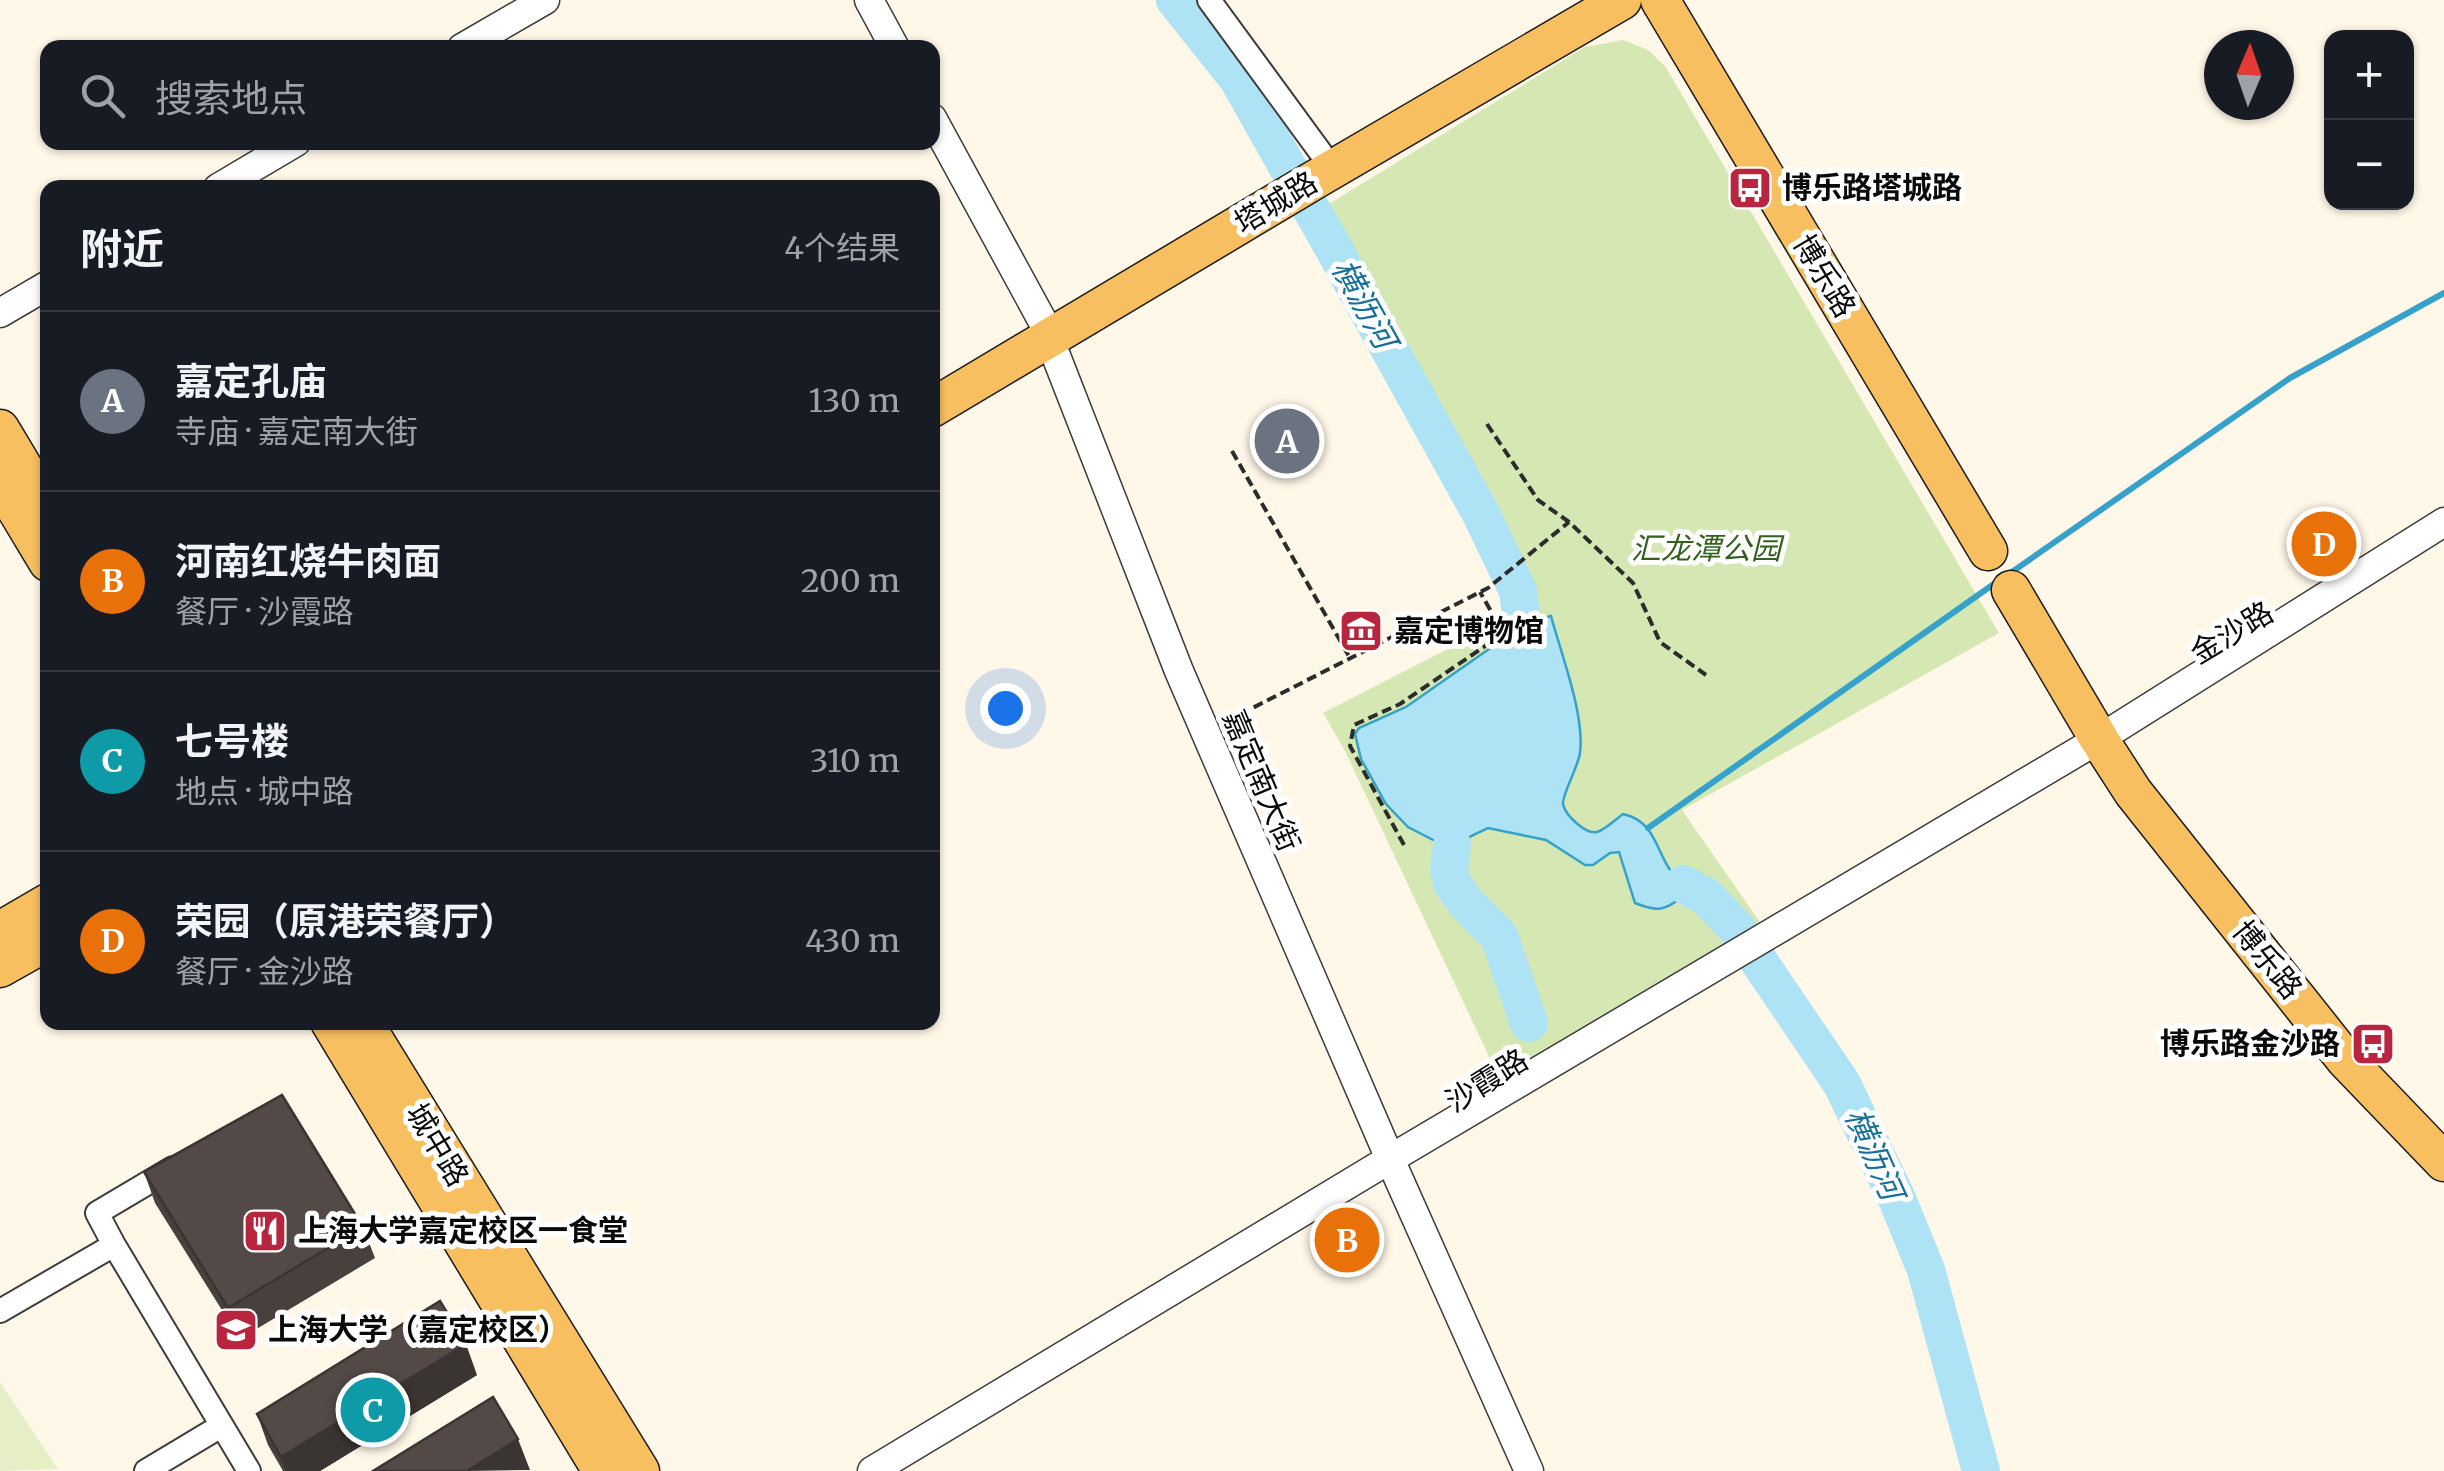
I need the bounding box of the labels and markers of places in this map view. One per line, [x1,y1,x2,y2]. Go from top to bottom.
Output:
bus stop icon: 博乐路塔城路 [1727,165,1773,211]
place label: 博乐路塔城路 [1782,168,1962,206]
pin: A [1254,404,1320,478]
pin: D [2292,506,2356,582]
museum icon: 嘉定博物馆 [1338,608,1384,654]
place label: 嘉定博物馆 [1394,611,1544,649]
bus stop icon: 博乐路金沙路 [2350,1021,2396,1067]
place label: 博乐路金沙路 [2160,1024,2340,1062]
pin: B [1314,1202,1380,1278]
restaurant icon: 上海大学嘉定校区一食堂 [242,1208,288,1254]
place label: 上海大学嘉定校区一食堂 [298,1211,628,1249]
school or university icon: 上海大学（嘉定校区） [213,1307,259,1353]
place label: 上海大学（嘉定校区） [268,1310,568,1348]
pin: C [340,1372,406,1448]

